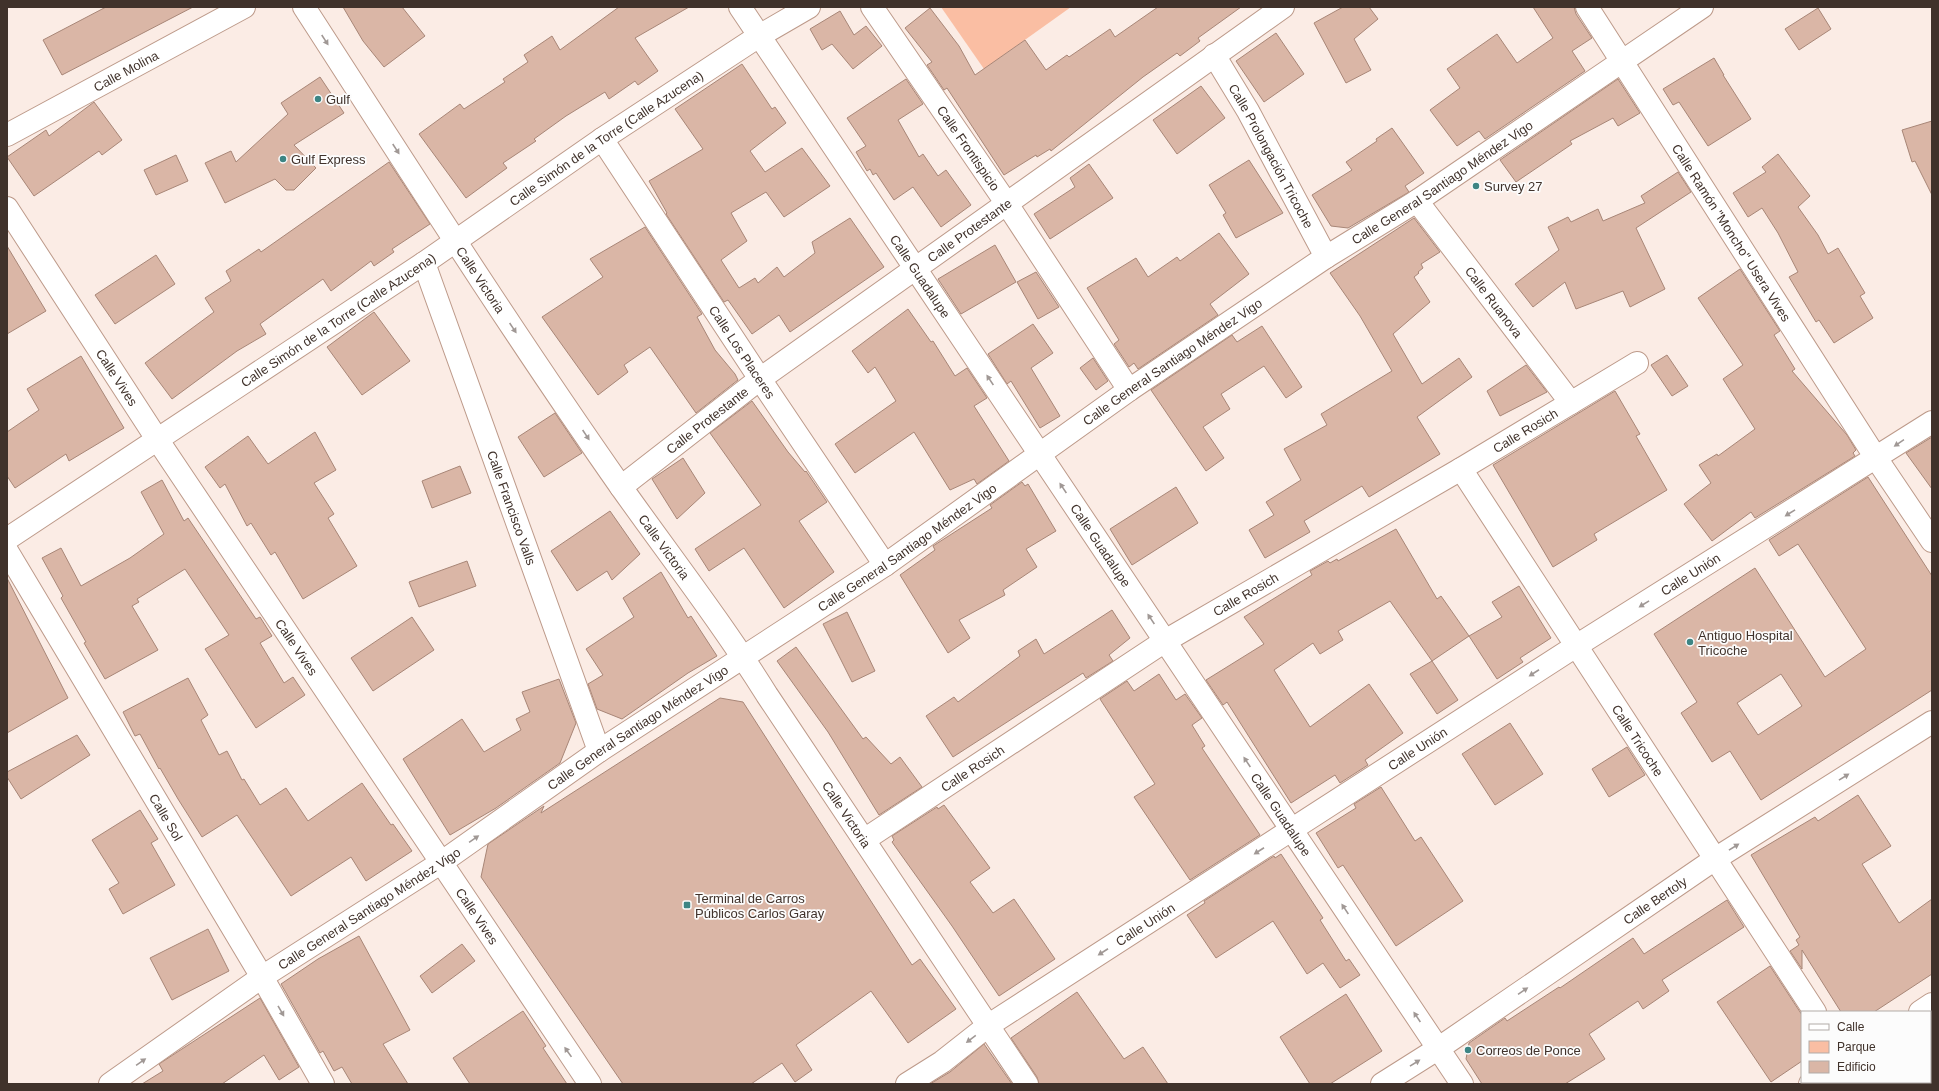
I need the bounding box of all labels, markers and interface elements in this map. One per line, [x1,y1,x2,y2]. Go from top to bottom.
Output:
one-way arrow [321,35,329,45]
street label: Calle Molina [91,47,162,95]
street label: Calle Simón de la Torre (Calle Azucena) [507,68,706,209]
street label: Calle Prolongación Tricoche [1225,81,1316,231]
place label: Gulf [326,92,350,107]
marker: Gulf [313,94,323,104]
street label: Calle Frontispicio [934,103,1003,194]
street label: Calle General Santiago Méndez Vigo [1349,117,1536,247]
street label: Calle Ramón "Moncho" Usera Vives [1669,141,1794,325]
one-way arrow [392,143,399,155]
place label: Gulf Express [291,152,366,167]
marker: Gulf Express [278,154,288,164]
place label: Survey 27 [1484,179,1543,194]
marker: Survey 27 [1471,181,1481,191]
street label: Calle Protestante [925,195,1015,266]
street label: Calle Guadalupe [887,232,953,321]
street label: Calle Victoria [453,244,508,317]
street label: Calle Simón de la Torre (Calle Azucena) [238,250,439,390]
street label: Calle Ruanova [1462,264,1526,341]
street label: Calle General Santiago Méndez Vigo [1080,295,1265,429]
street label: Calle Los Placeres [706,303,778,402]
one-way arrow [510,322,517,333]
street label: Calle Vives [93,346,141,409]
one-way arrow [987,374,994,386]
street label: Calle Protestante [663,384,751,457]
street label: Calle Rosich [1490,406,1560,456]
one-way arrow [582,430,590,440]
one-way arrow [1894,439,1905,447]
street label: Calle Francisco Valls [484,449,539,568]
street label: Calle General Santiago Méndez Vigo [815,481,999,615]
one-way arrow [1059,483,1067,493]
street label: Calle Guadalupe [1067,501,1134,590]
one-way arrow [1784,509,1796,516]
street label: Calle Victoria [635,512,693,583]
street label: Calle Unión [1658,550,1723,599]
street label: Calle Rosich [1210,570,1281,619]
one-way arrow [1638,600,1650,607]
one-way arrow [1147,614,1155,625]
street label: Calle Vives [272,616,321,679]
place label: Antiguo Hospital Tricoche [1698,628,1793,658]
marker: Antiguo Hospital Tricoche [1685,637,1695,647]
street label: Calle General Santiago Méndez Vigo [545,662,731,793]
one-way arrow [1529,669,1539,677]
street label: Calle Tricoche [1609,702,1666,779]
street label: Calle Unión [1385,724,1450,773]
street label: Calle Rosich [938,742,1007,795]
one-way arrow [1243,757,1251,767]
street label: Calle Guadalupe [1248,770,1314,859]
one-way arrow [1838,774,1850,781]
street label: Calle Victoria [819,779,874,851]
street label: Calle Sol [146,791,186,844]
one-way arrow [469,835,480,843]
one-way arrow [1728,843,1740,850]
street label: Calle General Santiago Méndez Vigo [275,844,463,973]
one-way arrow [1253,847,1265,854]
street label: Calle Bertoly [1620,873,1690,928]
street label: Calle Vives [453,885,501,948]
place label: Terminal de Carros Públicos Carlos Garay [695,891,825,921]
marker: Terminal de Carros Públicos Carlos Garay [682,900,692,910]
street label: Calle Unión [1113,900,1178,949]
one-way arrow [1341,904,1349,914]
one-way arrow [1098,948,1108,956]
one-way arrow [1518,987,1528,995]
one-way arrow [278,1005,285,1017]
legend [1801,1011,1931,1083]
one-way arrow [1413,1012,1421,1022]
text: Calle [1837,1020,1865,1034]
one-way arrow [966,1035,977,1043]
text: Parque [1837,1040,1876,1054]
place label: Correos de Ponce [1476,1043,1581,1058]
marker: Correos de Ponce [1463,1045,1473,1055]
one-way arrow [564,1047,572,1057]
one-way arrow [136,1058,147,1066]
one-way arrow [1409,1060,1421,1067]
text: Edificio [1837,1060,1876,1074]

